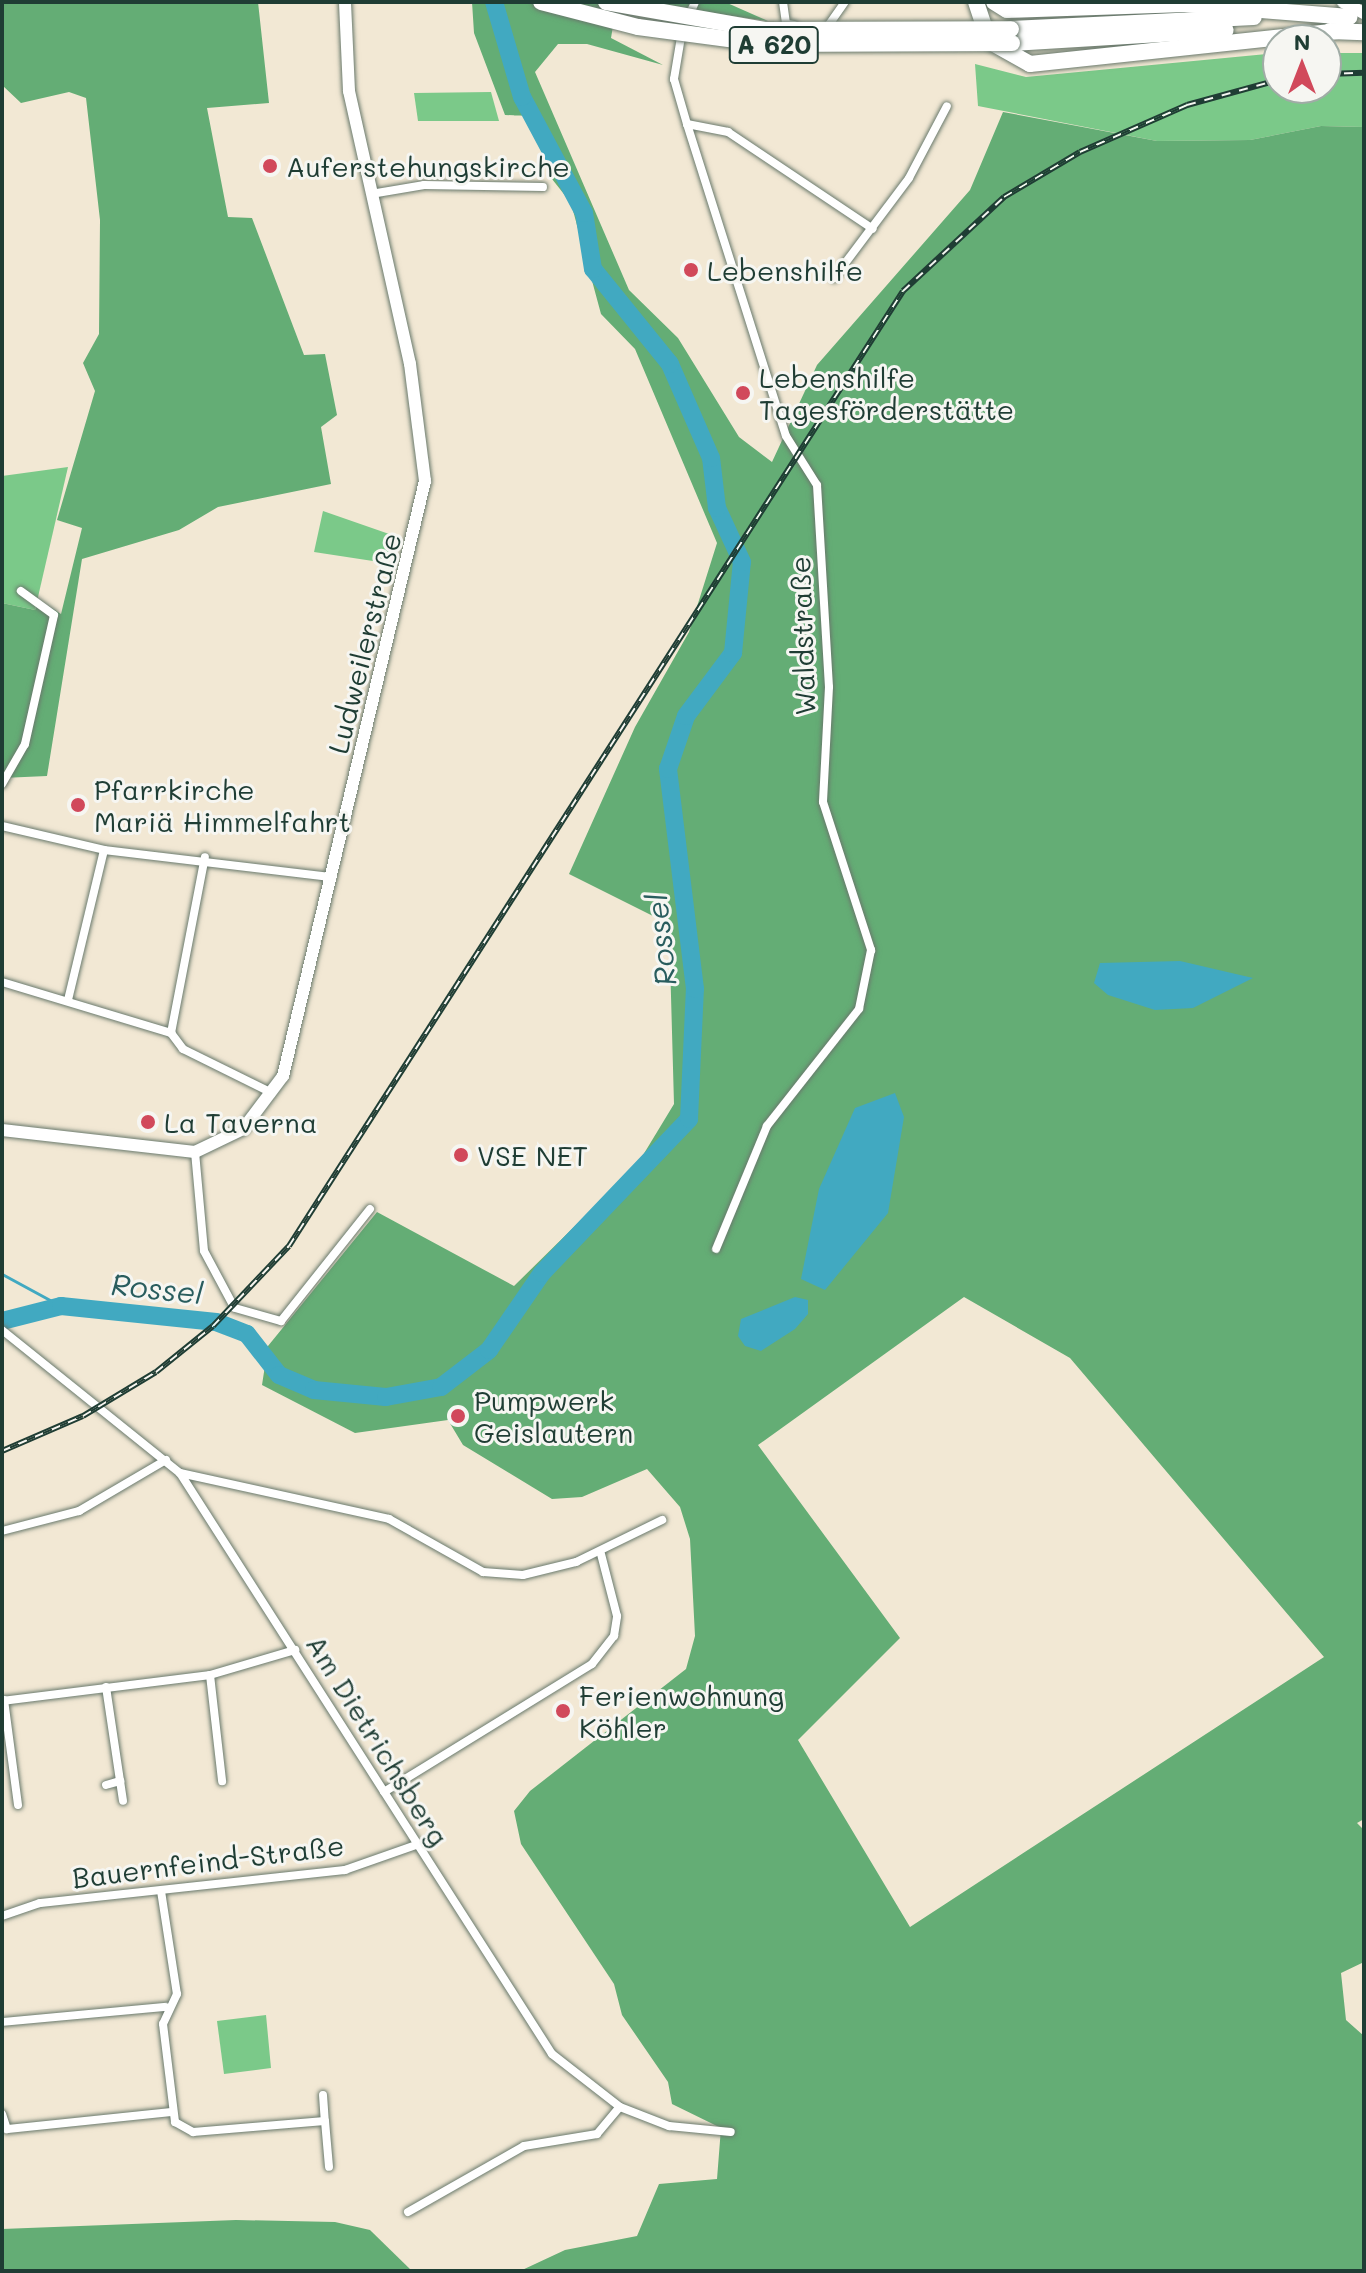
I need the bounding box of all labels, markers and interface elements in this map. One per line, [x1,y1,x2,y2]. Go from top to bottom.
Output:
road number: A 620 [728,23,820,67]
north arrow [1262,24,1342,104]
text: N [1294,27,1310,56]
place label: Auferstehungskirche [286,149,570,183]
marker: Auferstehungskirche [261,157,279,175]
place label: Lebenshilfe [707,253,863,287]
marker: Lebenshilfe [682,261,700,279]
place label: Lebenshilfe Tagesförderstätte [759,360,1014,426]
marker: Lebenshilfe Tagesförderstätte [734,384,752,402]
street label: Ludweilerstraße [320,529,408,757]
street label: Waldstraße [782,556,822,716]
place label: Pfarrkirche Mariä Himmelfahrt [94,772,351,838]
marker: Pfarrkirche Mariä Himmelfahrt [69,796,87,814]
water label: Rossel [637,892,683,988]
place label: La Taverna [164,1105,317,1139]
marker: La Taverna [139,1113,157,1131]
place label: VSE NET [477,1138,588,1172]
marker: VSE NET [452,1146,470,1164]
water label: Rossel [109,1265,205,1311]
place label: Pumpwerk Geislautern [474,1383,633,1449]
marker: Pumpwerk Geislautern [449,1407,467,1425]
street label: Am Dietrichsberg [300,1628,456,1852]
place label: Ferienwohnung Köhler [579,1678,784,1744]
marker: Ferienwohnung Köhler [554,1702,572,1720]
street label: Bauernfeind-Straße [70,1828,346,1894]

